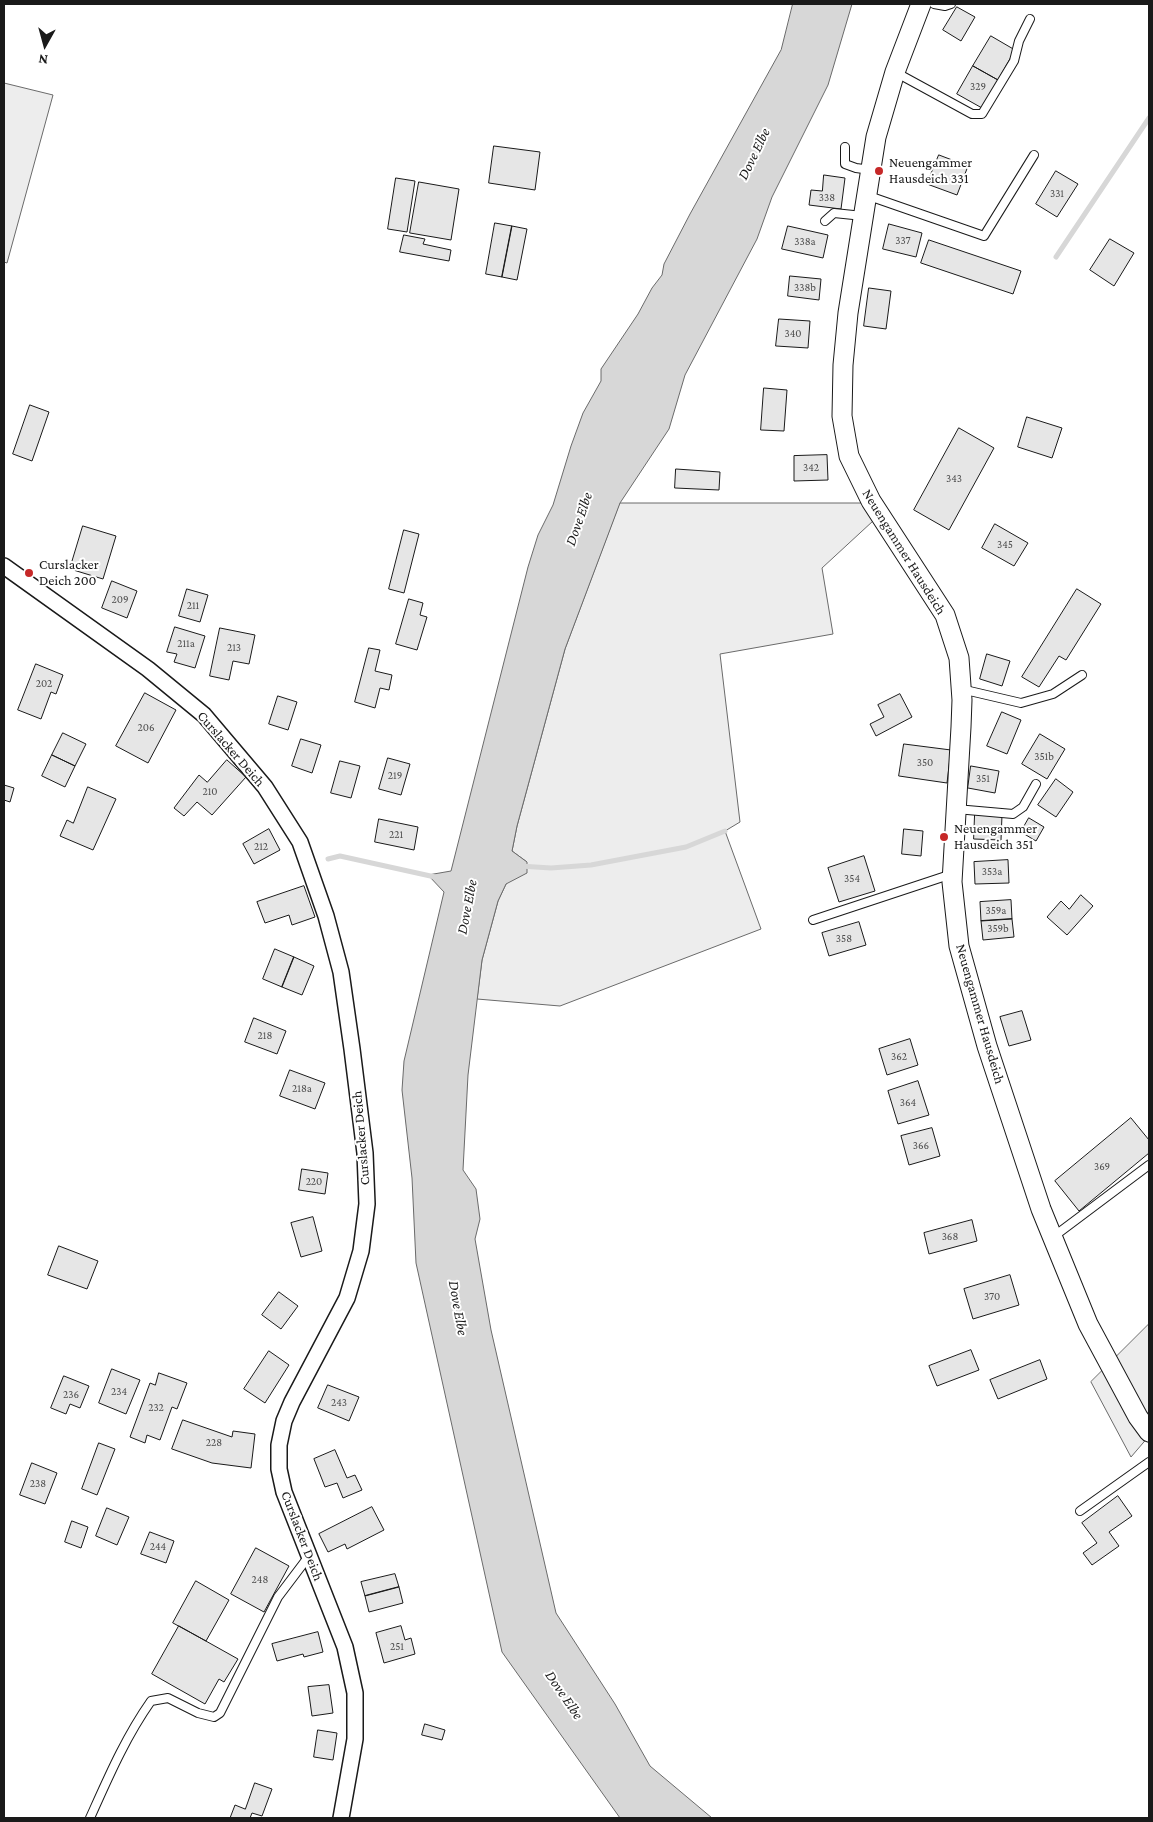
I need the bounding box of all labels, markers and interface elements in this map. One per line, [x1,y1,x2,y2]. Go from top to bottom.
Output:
north arrow [20,20,70,70]
text: N [37,51,49,68]
house number: 329 [970,80,986,94]
water label: Dove Elbe [734,125,774,183]
place label: Neuengammer Hausdeich 331 [889,155,972,188]
marker: Neuengammer Hausdeich 331 [873,165,885,177]
house number: 331 [1050,187,1064,201]
house number: 338 [819,191,835,205]
house number: 337 [895,234,911,248]
house number: 338a [794,235,816,249]
house number: 338b [794,281,816,295]
house number: 340 [784,327,802,341]
house number: 342 [803,461,819,475]
house number: 343 [946,472,962,486]
street label: Neuengammer Hausdeich [858,486,950,618]
water label: Dove Elbe [561,490,597,548]
house number: 345 [997,538,1013,552]
place label: Curslacker Deich 200 [39,557,99,590]
marker: Curslacker Deich 200 [23,567,35,579]
house number: 209 [111,593,129,607]
house number: 211 [187,599,199,613]
house number: 211a [177,637,195,651]
house number: 213 [227,641,241,655]
house number: 202 [36,677,52,691]
street label: Curslacker Deich [194,708,268,790]
house number: 206 [137,721,155,735]
house number: 351b [1034,750,1054,764]
house number: 350 [917,756,933,770]
house number: 219 [388,769,402,783]
house number: 351 [976,772,990,786]
house number: 210 [202,785,218,799]
place label: Neuengammer Hausdeich 351 [954,821,1037,854]
house number: 221 [389,828,403,842]
marker: Neuengammer Hausdeich 351 [938,831,950,843]
house number: 212 [254,840,268,854]
house number: 353a [982,865,1002,879]
house number: 354 [844,872,860,886]
water label: Dove Elbe [453,878,481,936]
house number: 359a [986,904,1006,918]
house number: 359b [987,922,1009,936]
house number: 358 [836,932,852,946]
street label: Neuengammer Hausdeich [952,942,1008,1086]
house number: 218 [258,1029,272,1043]
house number: 362 [891,1050,907,1064]
house number: 218a [292,1082,312,1096]
street label: Curslacker Deich [349,1090,373,1186]
house number: 364 [900,1096,916,1110]
house number: 366 [913,1139,929,1153]
house number: 369 [1094,1160,1110,1174]
house number: 220 [306,1175,322,1189]
house number: 368 [942,1230,958,1244]
water label: Dove Elbe [444,1279,472,1337]
house number: 370 [984,1290,1000,1304]
house number: 234 [111,1385,127,1399]
house number: 236 [63,1388,79,1402]
house number: 243 [331,1396,347,1410]
house number: 232 [148,1401,164,1415]
house number: 228 [206,1436,222,1450]
house number: 238 [30,1477,46,1491]
street label: Curslacker Deich [277,1489,327,1583]
house number: 244 [150,1540,166,1554]
house number: 248 [252,1573,268,1587]
house number: 251 [390,1640,404,1654]
water label: Dove Elbe [541,1667,587,1723]

